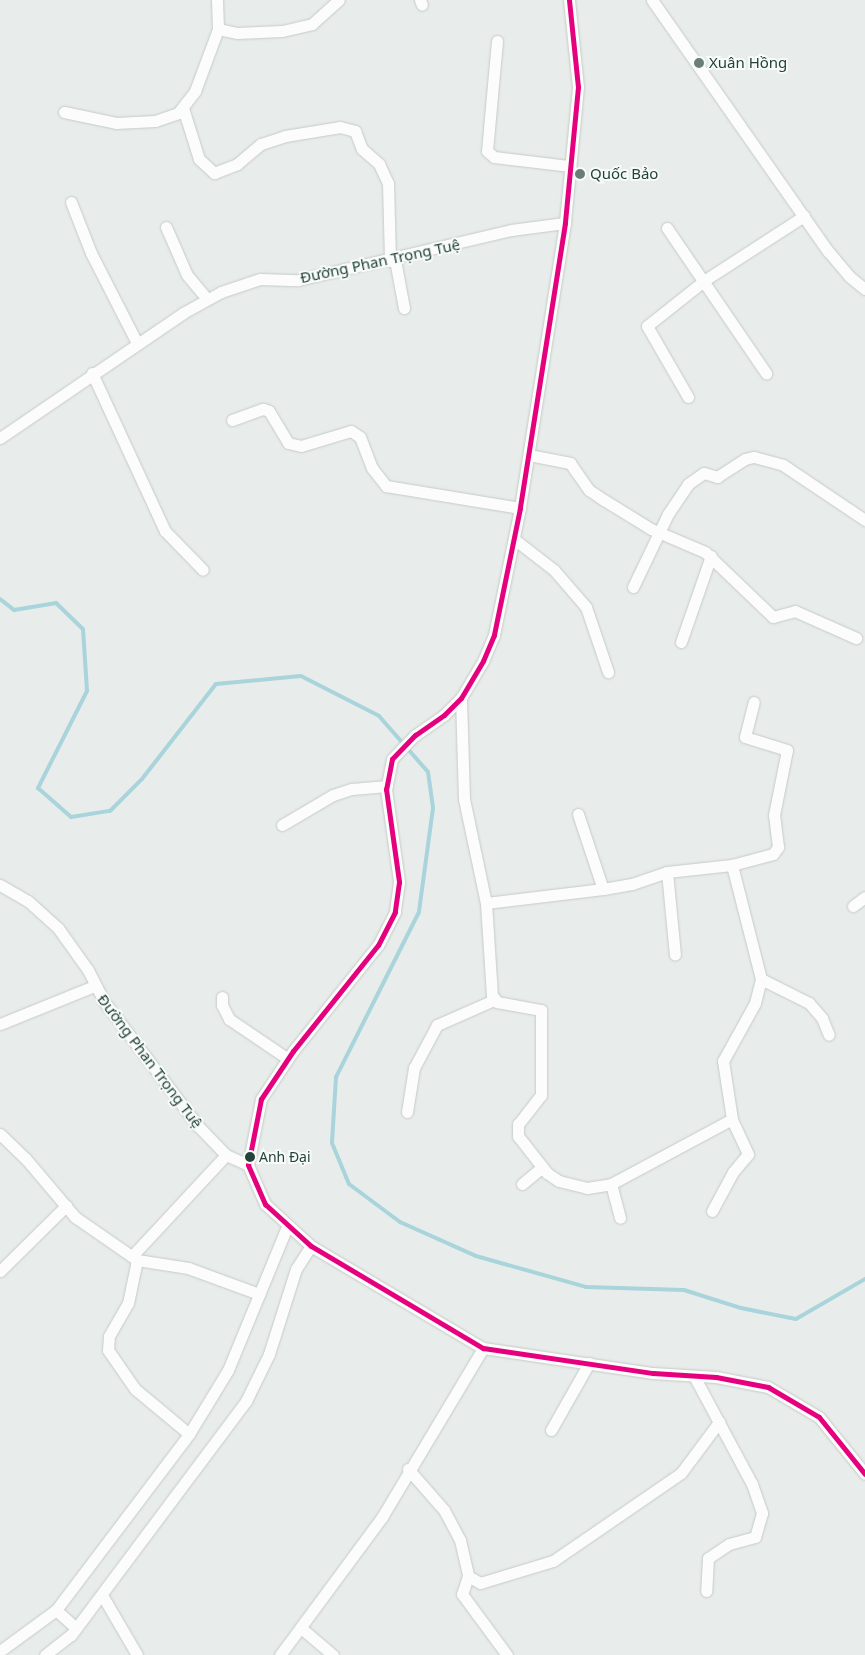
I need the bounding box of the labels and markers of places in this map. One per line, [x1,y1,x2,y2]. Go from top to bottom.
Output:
place label: Xuân Hồng [709,54,787,72]
marker: Xuân Hồng [693,57,705,69]
place label: Quốc Bảo [590,165,658,183]
marker: Quốc Bảo [574,168,586,180]
place label: Anh Đại [259,1149,311,1165]
marker: Anh Đại [245,1152,255,1162]

